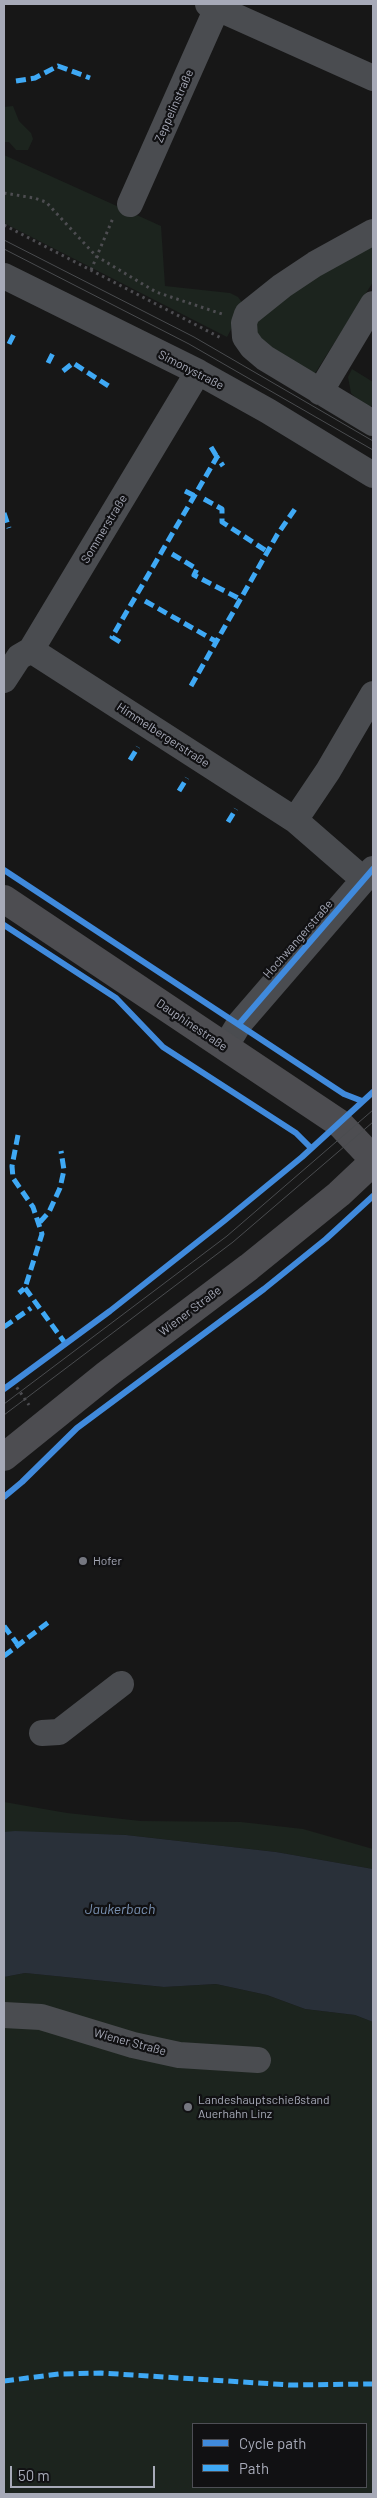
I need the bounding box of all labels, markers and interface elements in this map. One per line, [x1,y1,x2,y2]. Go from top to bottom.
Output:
street label: Zeppelinstraße [151,67,197,145]
street label: Simonystraße [156,347,226,393]
street label: Sommerstraße [78,492,130,566]
street label: Himmelbergerstraße [114,700,212,770]
street label: Hochwangerstraße [260,897,336,981]
street label: Dauphinestraße [154,996,230,1054]
street label: Wiener Straße [156,1283,224,1339]
place label: Hofer [93,1554,122,1568]
marker: Hofer [77,1555,89,1567]
water label: Jaukerbach [85,1901,155,1917]
street label: Wiener Straße [92,2025,168,2059]
place label: Landeshauptschießstand Auerhahn Linz [198,2093,330,2121]
marker: Landeshauptschießstand Auerhahn Linz [182,2101,194,2113]
legend [192,2423,367,2488]
text: Cycle path [239,2434,306,2452]
scale bar [12,2456,158,2488]
text: Path [239,2459,269,2477]
text: 50 m [18,2466,50,2484]

